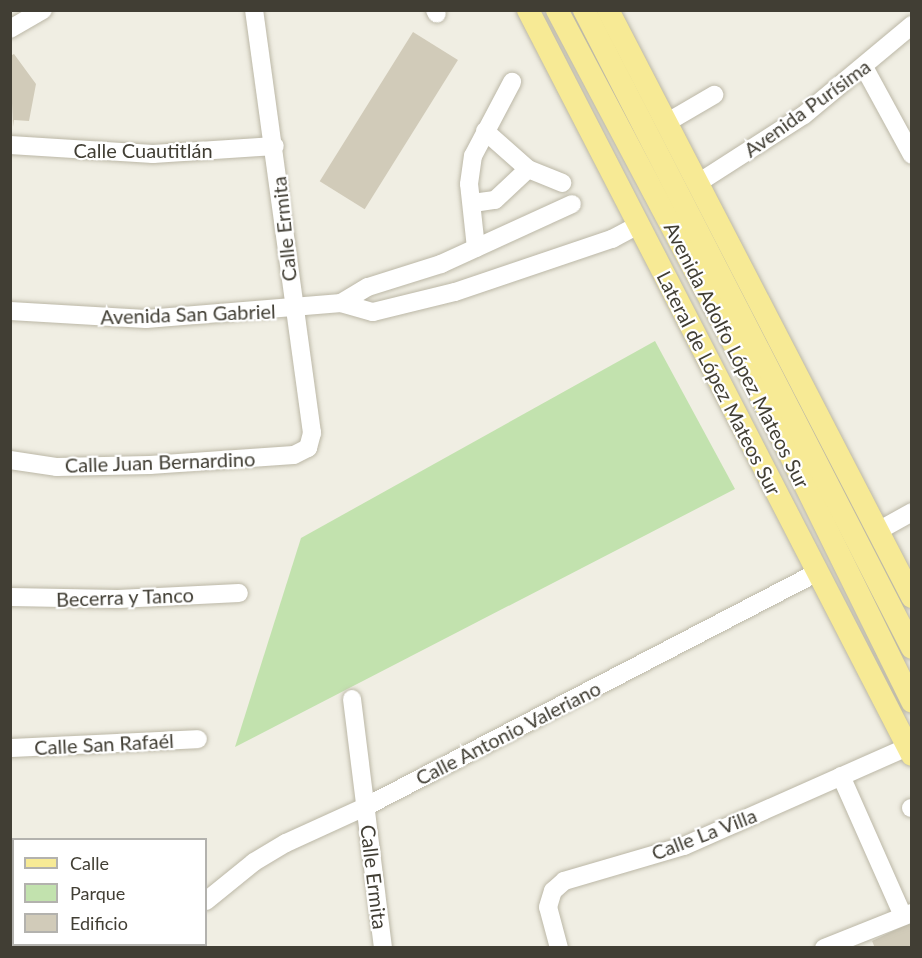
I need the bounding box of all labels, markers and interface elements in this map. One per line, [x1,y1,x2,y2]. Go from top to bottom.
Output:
street label: Avenida Purísima [739,54,875,162]
street label: Calle Cuautitlán [73,138,213,162]
street label: Calle Ermita [267,175,301,283]
street label: Avenida Adolfo López Mateos Sur [659,218,815,492]
street label: Lateral de López Mateos Sur [652,267,786,499]
street label: Avenida San Gabriel [100,299,276,329]
street label: Calle Juan Bernardino [64,447,256,477]
street label: Becerra y Tanco [55,583,195,611]
street label: Calle Antonio Valeriano [411,676,605,790]
street label: Calle San Rafaél [34,728,174,760]
street label: Calle La Villa [648,803,760,865]
street label: Calle Ermita [356,823,392,931]
legend [12,838,207,946]
text: Calle [70,852,109,874]
text: Parque [70,882,125,904]
text: Edificio [70,912,128,934]

